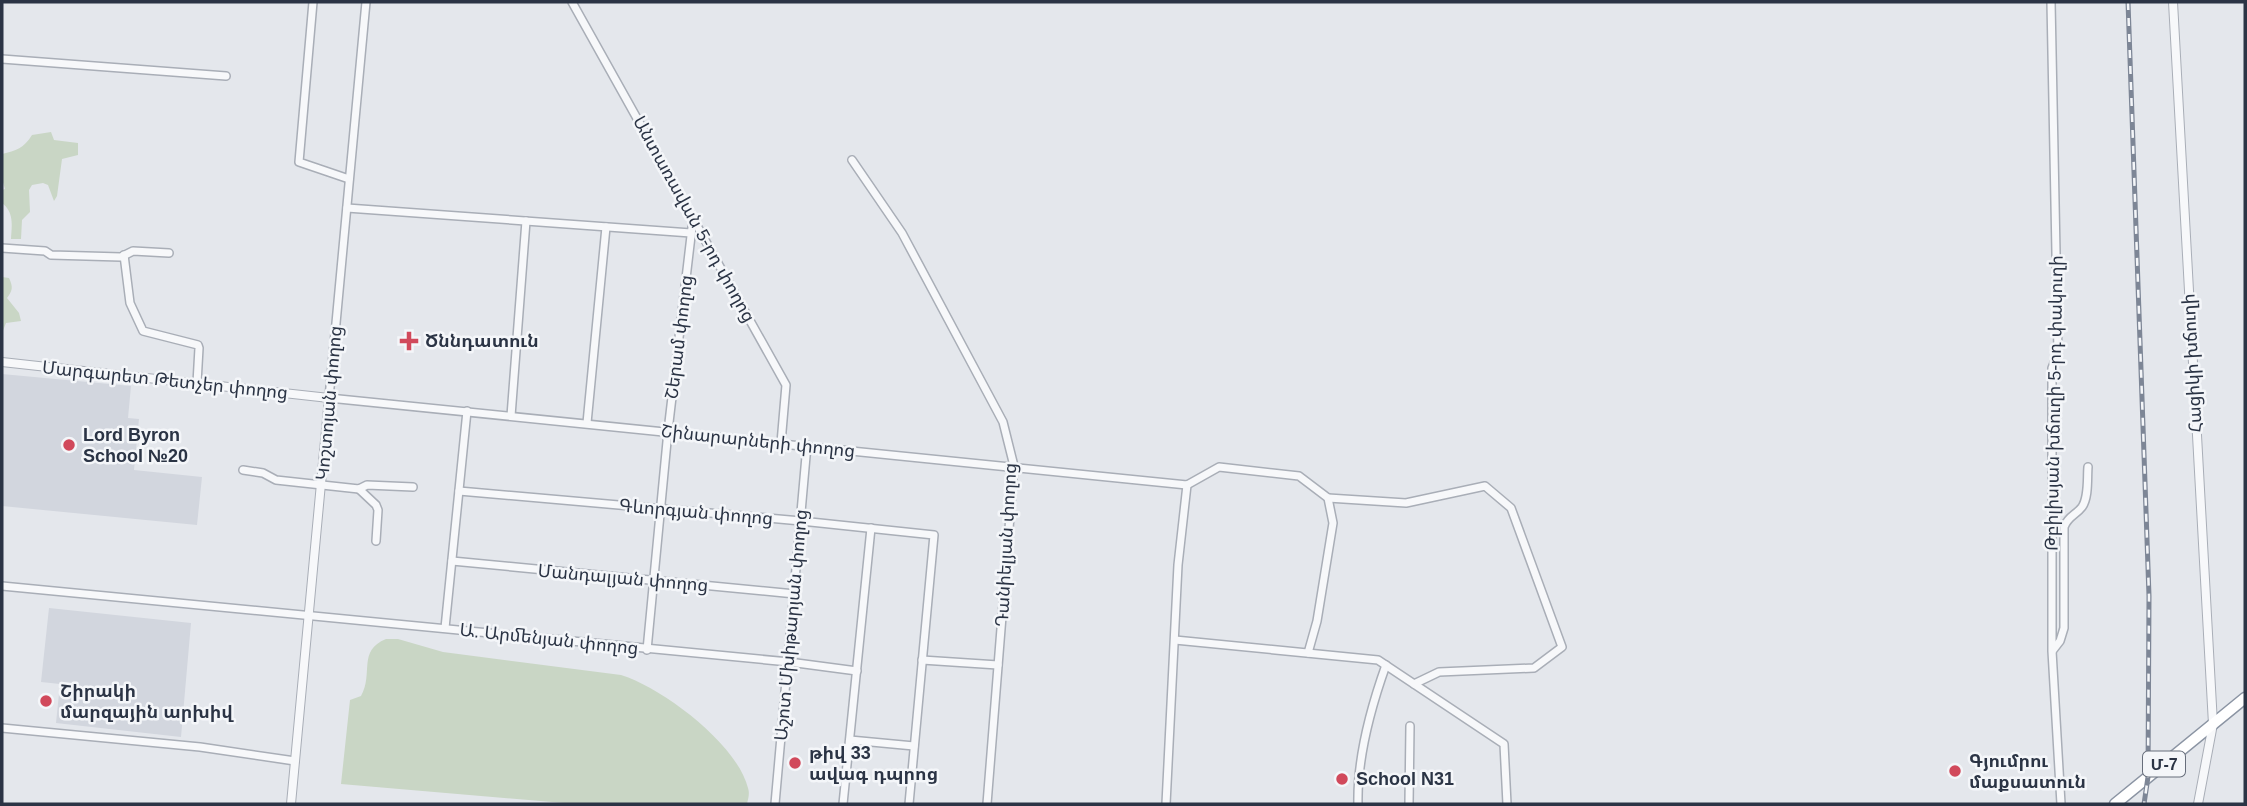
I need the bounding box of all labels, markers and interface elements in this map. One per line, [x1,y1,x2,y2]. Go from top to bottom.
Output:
street label: Անտառավան 5-րդ փողոց [629,112,759,326]
street label: Թբիլիսյան խճուղի 5-րդ փակուղի [2041,255,2067,551]
street label: Շերամ փողոց [661,274,697,400]
street label: Հացիկի խճուղի [2178,293,2206,433]
street label: Կոշտոյան փողոց [312,325,346,481]
marker: Ծննդատուն [399,331,419,351]
place label: Ծննդատուն [425,331,539,351]
street label: Մարգարետ Թետչեր փողոց [41,357,289,403]
street label: Շինարարների փողոց [660,421,856,461]
place label: Lord Byron School №20 [83,425,188,466]
marker: Lord Byron School №20 [61,437,77,453]
street label: Դանիելյան փողոց [992,462,1020,628]
street label: Գևորգյան փողոց [618,495,774,529]
street label: Աշոտ Մխիթարյան փողոց [771,508,811,742]
street label: Մանդալյան փողոց [537,561,709,595]
street label: Ա. Արմենյան փողոց [459,620,639,658]
place label: Շիրակի մարզային արխիվ [60,681,234,722]
marker: Շիրակի մարզային արխիվ [38,693,54,709]
place label: թիվ 33 ավագ դպրոց [809,743,938,784]
place label: Գյումրու մաքսատուն [1969,751,2086,792]
road number: Մ-7 [2143,751,2185,776]
marker: թիվ 33 ավագ դպրոց [787,755,803,771]
marker: Գյումրու մաքսատուն [1947,763,1963,779]
place label: School N31 [1356,769,1454,789]
marker: School N31 [1334,771,1350,787]

